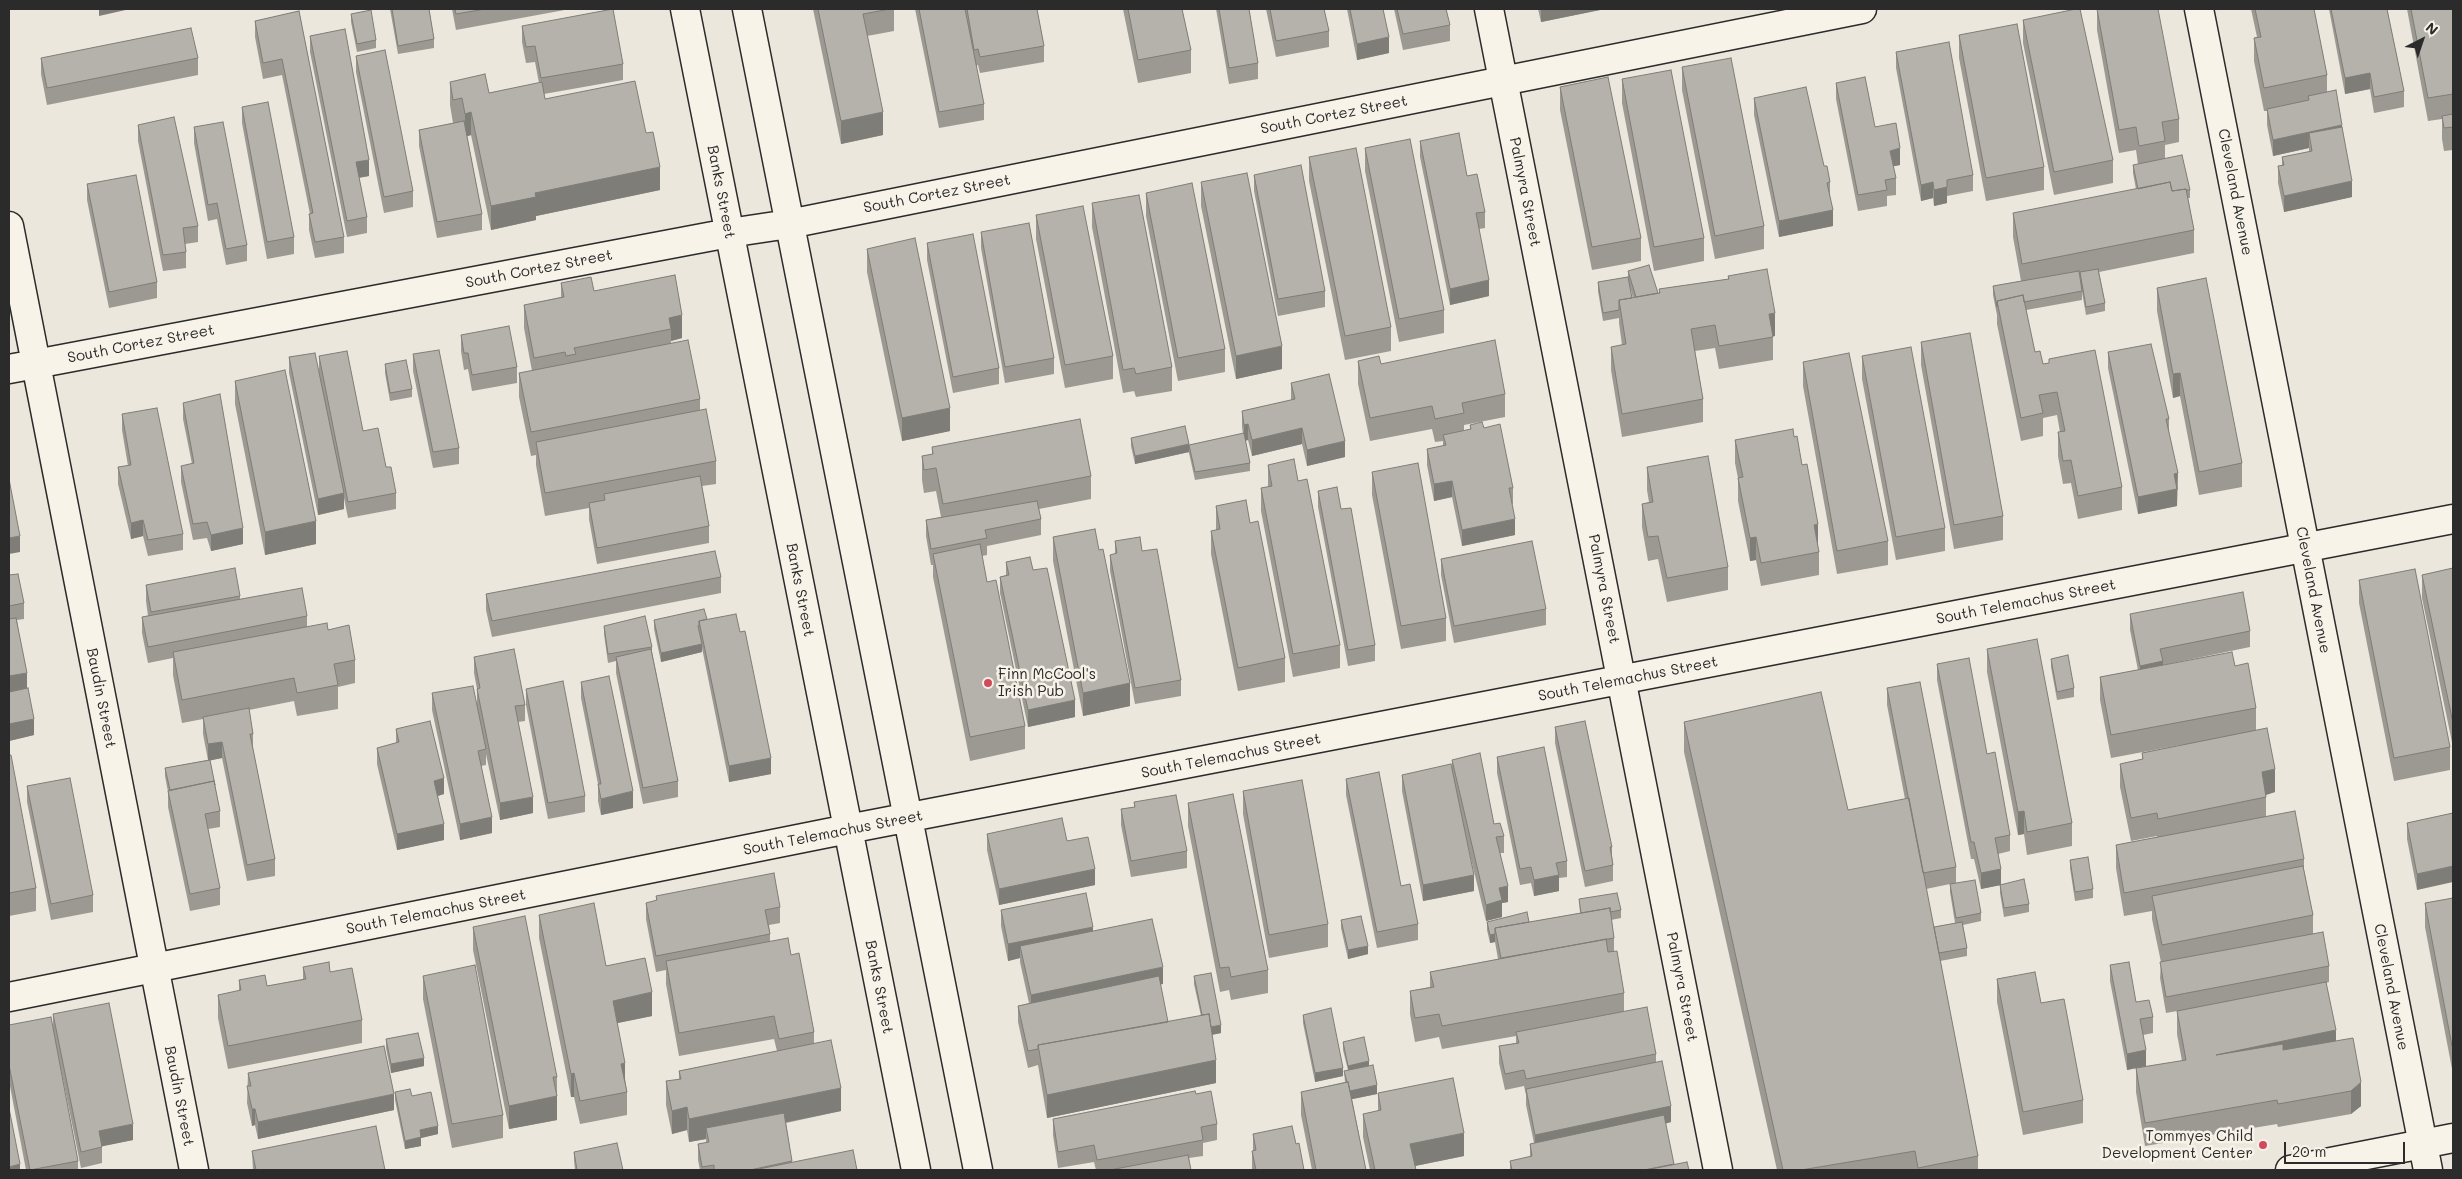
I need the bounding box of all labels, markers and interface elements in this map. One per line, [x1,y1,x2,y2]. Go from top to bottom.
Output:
north arrow [2397,15,2447,65]
text: N [2422,18,2442,39]
street label: South Cortez Street [1259,92,1409,138]
street label: Cleveland Avenue [2214,127,2256,257]
street label: Palmyra Street [1506,136,1544,248]
street label: Banks Street [703,144,739,240]
street label: South Cortez Street [862,171,1012,217]
street label: South Cortez Street [464,246,614,292]
street label: South Cortez Street [66,321,216,367]
street label: Cleveland Avenue [2292,525,2334,655]
street label: Palmyra Street [1585,533,1623,645]
street label: Banks Street [782,542,818,638]
street label: South Telemachus Street [1935,576,2117,628]
street label: Baudin Street [82,646,120,750]
street label: South Telemachus Street [1537,653,1719,705]
place label: Finn McCool's Irish Pub [998,665,1096,700]
marker: Finn McCool's Irish Pub [982,677,994,689]
street label: South Telemachus Street [1140,730,1322,782]
street label: South Telemachus Street [742,807,924,859]
street label: South Telemachus Street [345,886,527,938]
street label: Cleveland Avenue [2370,922,2412,1052]
street label: Palmyra Street [1663,931,1701,1043]
street label: Banks Street [861,939,897,1035]
street label: Baudin Street [160,1044,198,1148]
place label: Tommyes Child Development Center [2102,1127,2253,1162]
scale bar [2287,1132,2408,1164]
marker: Tommyes Child Development Center [2257,1139,2269,1151]
text: 20 m [2292,1141,2326,1161]

